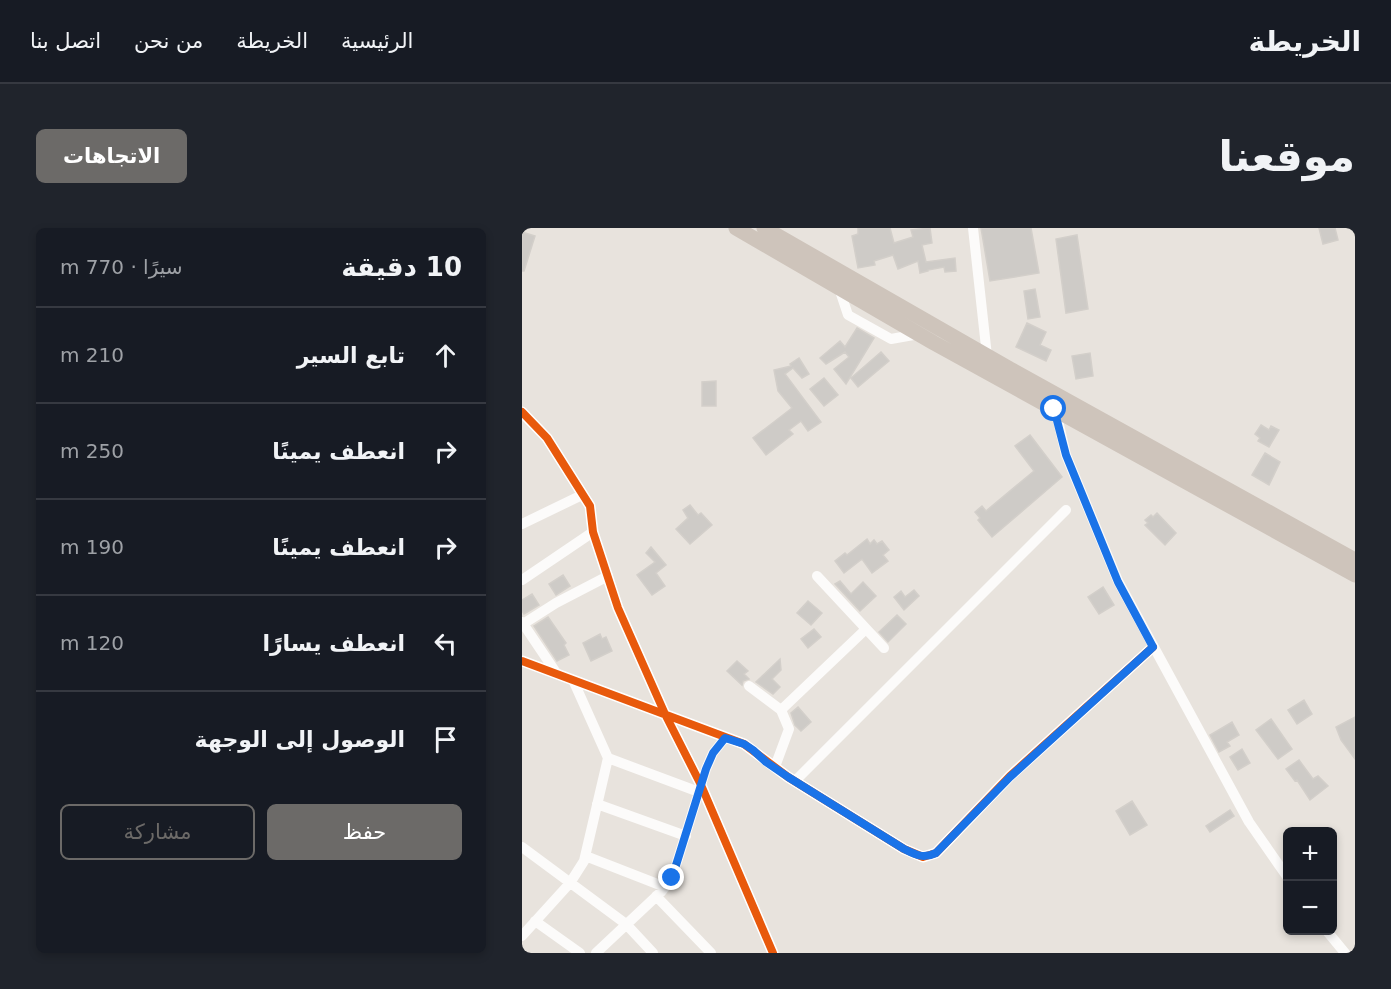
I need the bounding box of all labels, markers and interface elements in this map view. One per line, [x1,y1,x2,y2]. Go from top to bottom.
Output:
text: الخريطة [1249,25,1361,58]
text: اتصل بنا [30,29,101,53]
text: من نحن [134,29,203,53]
text: الخريطة [236,29,308,53]
text: الرئيسية [341,29,413,53]
button: الاتجاهات [36,129,187,183]
text: موقعنا [1219,132,1355,181]
text: 10 دقيقة [341,252,462,282]
text: سيرًا · 770 m [60,255,183,279]
icon: ahead [429,339,462,372]
text: 210 m [60,343,124,367]
text: تابع السير [297,343,405,368]
route start [1040,395,1066,421]
icon: right [429,435,462,468]
text: 250 m [60,439,124,463]
text: انعطف يمينًا [272,439,405,464]
icon: right [429,531,462,564]
text: 190 m [60,535,124,559]
text: انعطف يمينًا [272,535,405,560]
icon: left [429,627,462,660]
text: 120 m [60,631,124,655]
text: انعطف يسارًا [262,631,405,656]
icon: arrive [429,723,462,756]
text: الوصول إلى الوجهة [195,727,405,752]
button: مشاركة [60,804,255,860]
button: حفظ [267,804,462,860]
map controls [1283,827,1337,935]
button: + [1283,827,1337,881]
route end [658,864,684,890]
button: − [1283,881,1337,935]

